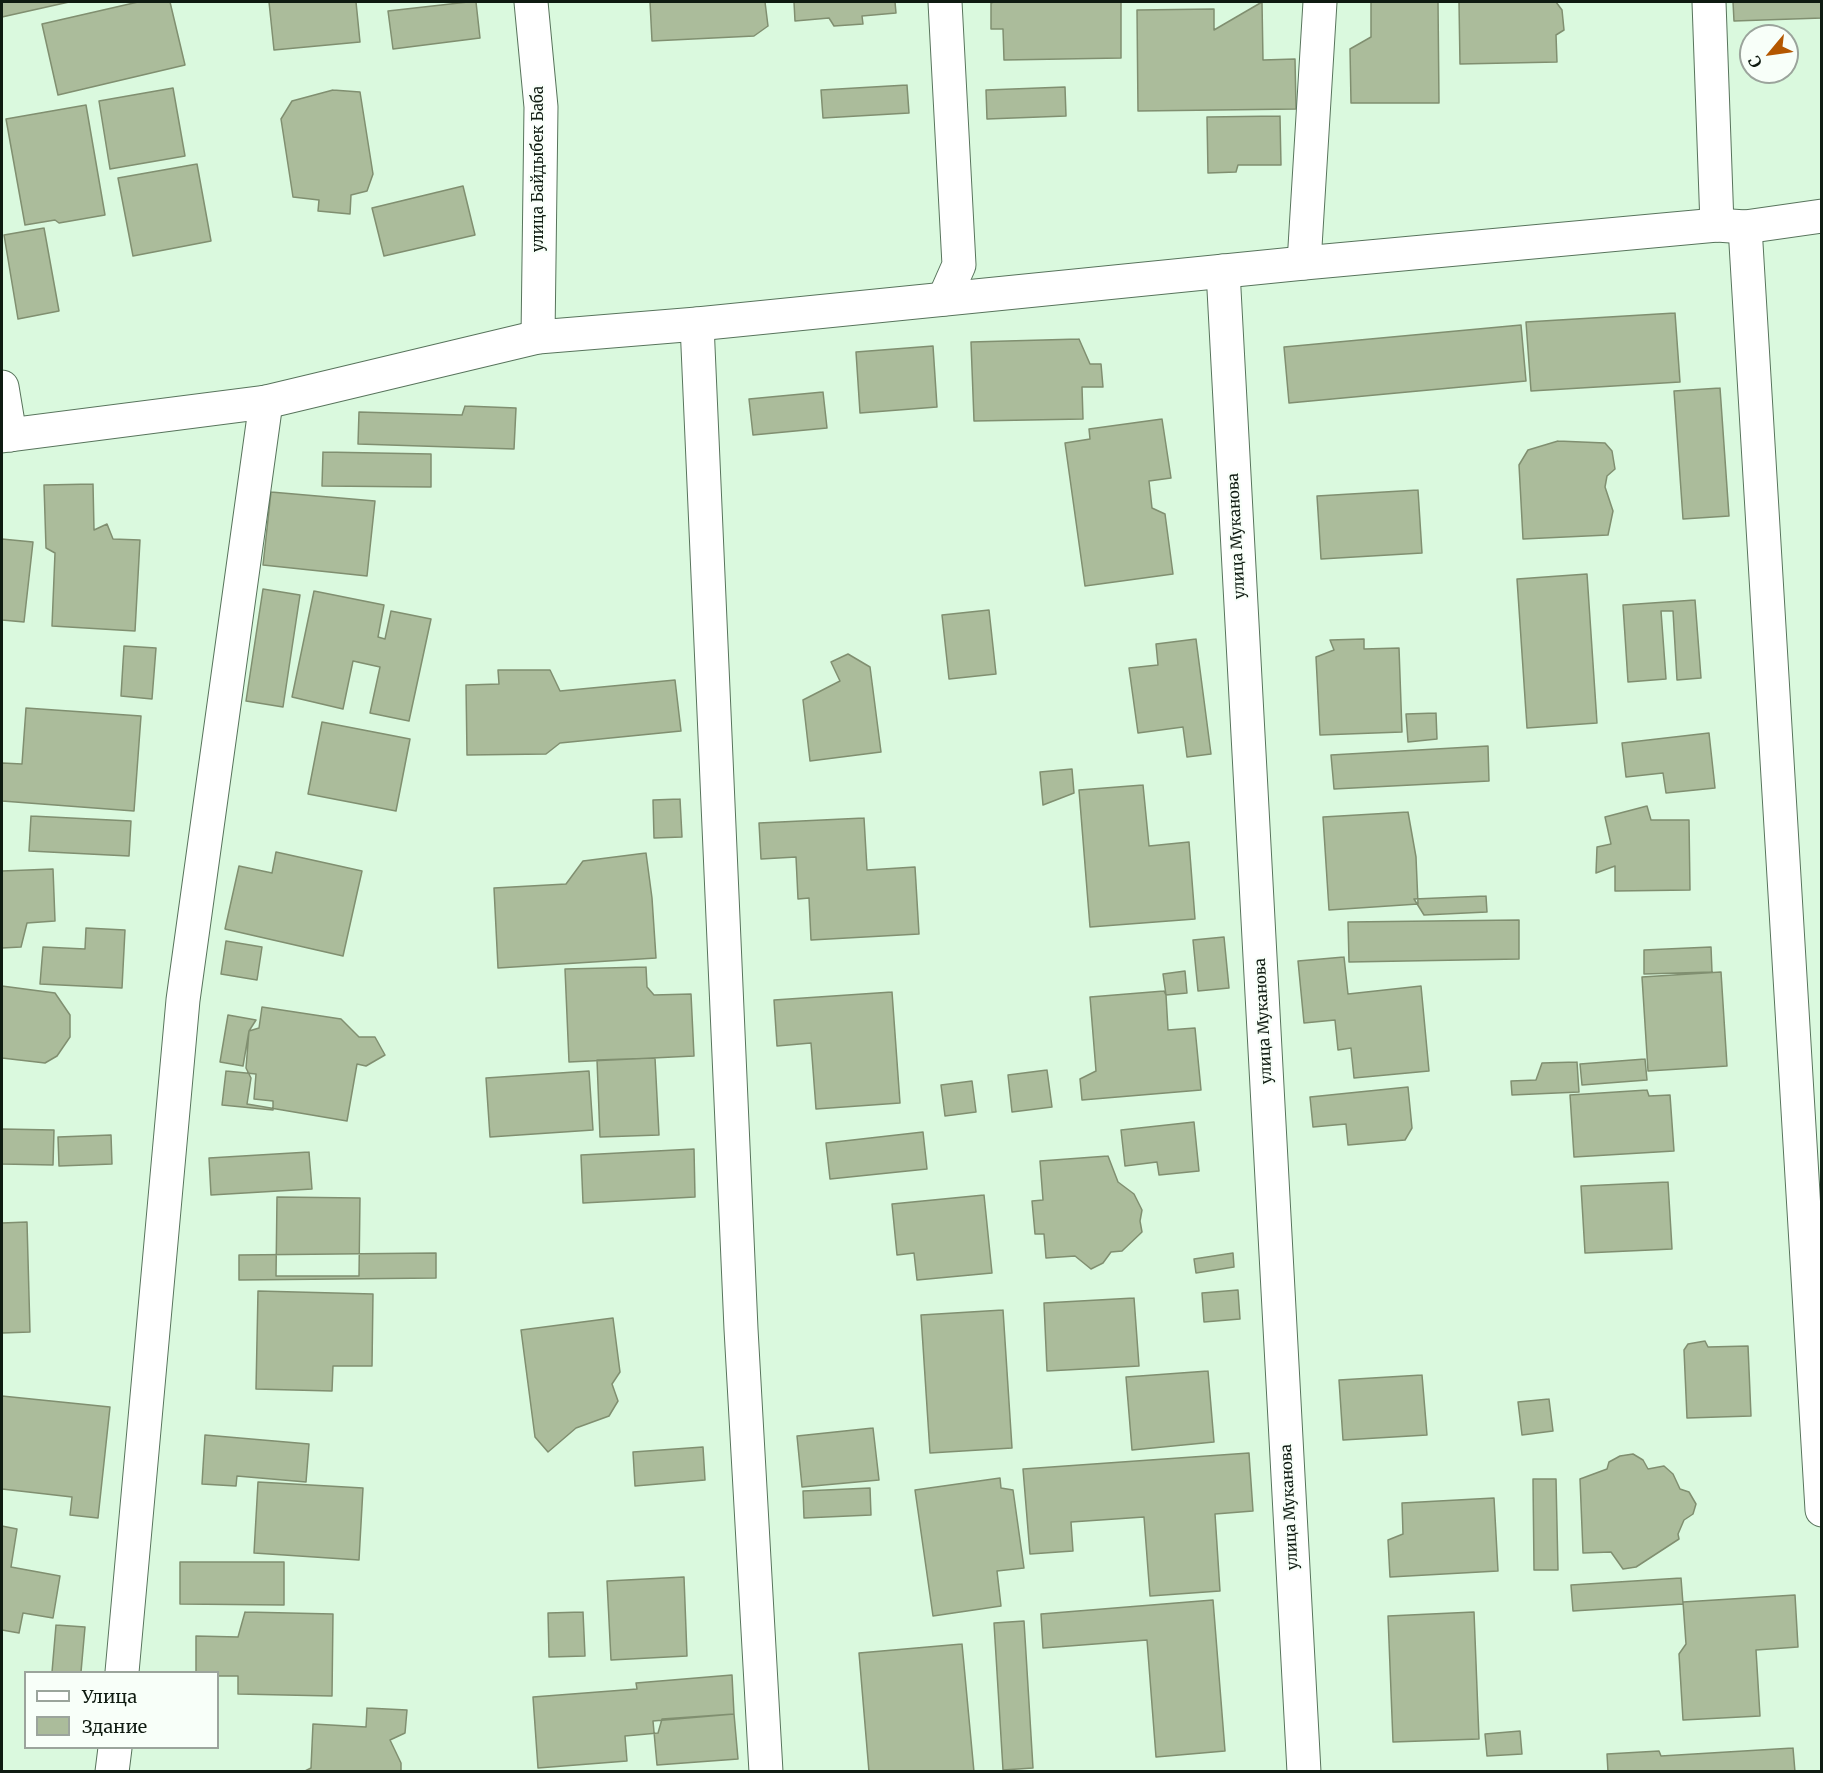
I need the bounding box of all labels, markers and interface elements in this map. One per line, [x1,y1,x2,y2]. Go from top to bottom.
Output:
north arrow [1739,24,1799,84]
text: С [1744,52,1766,71]
street label: улица Байдыбек Баба [530,86,548,252]
street label: улица Муканова [1225,473,1249,599]
street label: улица Муканова [1252,958,1276,1084]
street label: улица Муканова [1278,1444,1302,1570]
legend [24,1671,219,1749]
text: Улица [82,1685,137,1708]
text: Здание [82,1715,147,1738]

